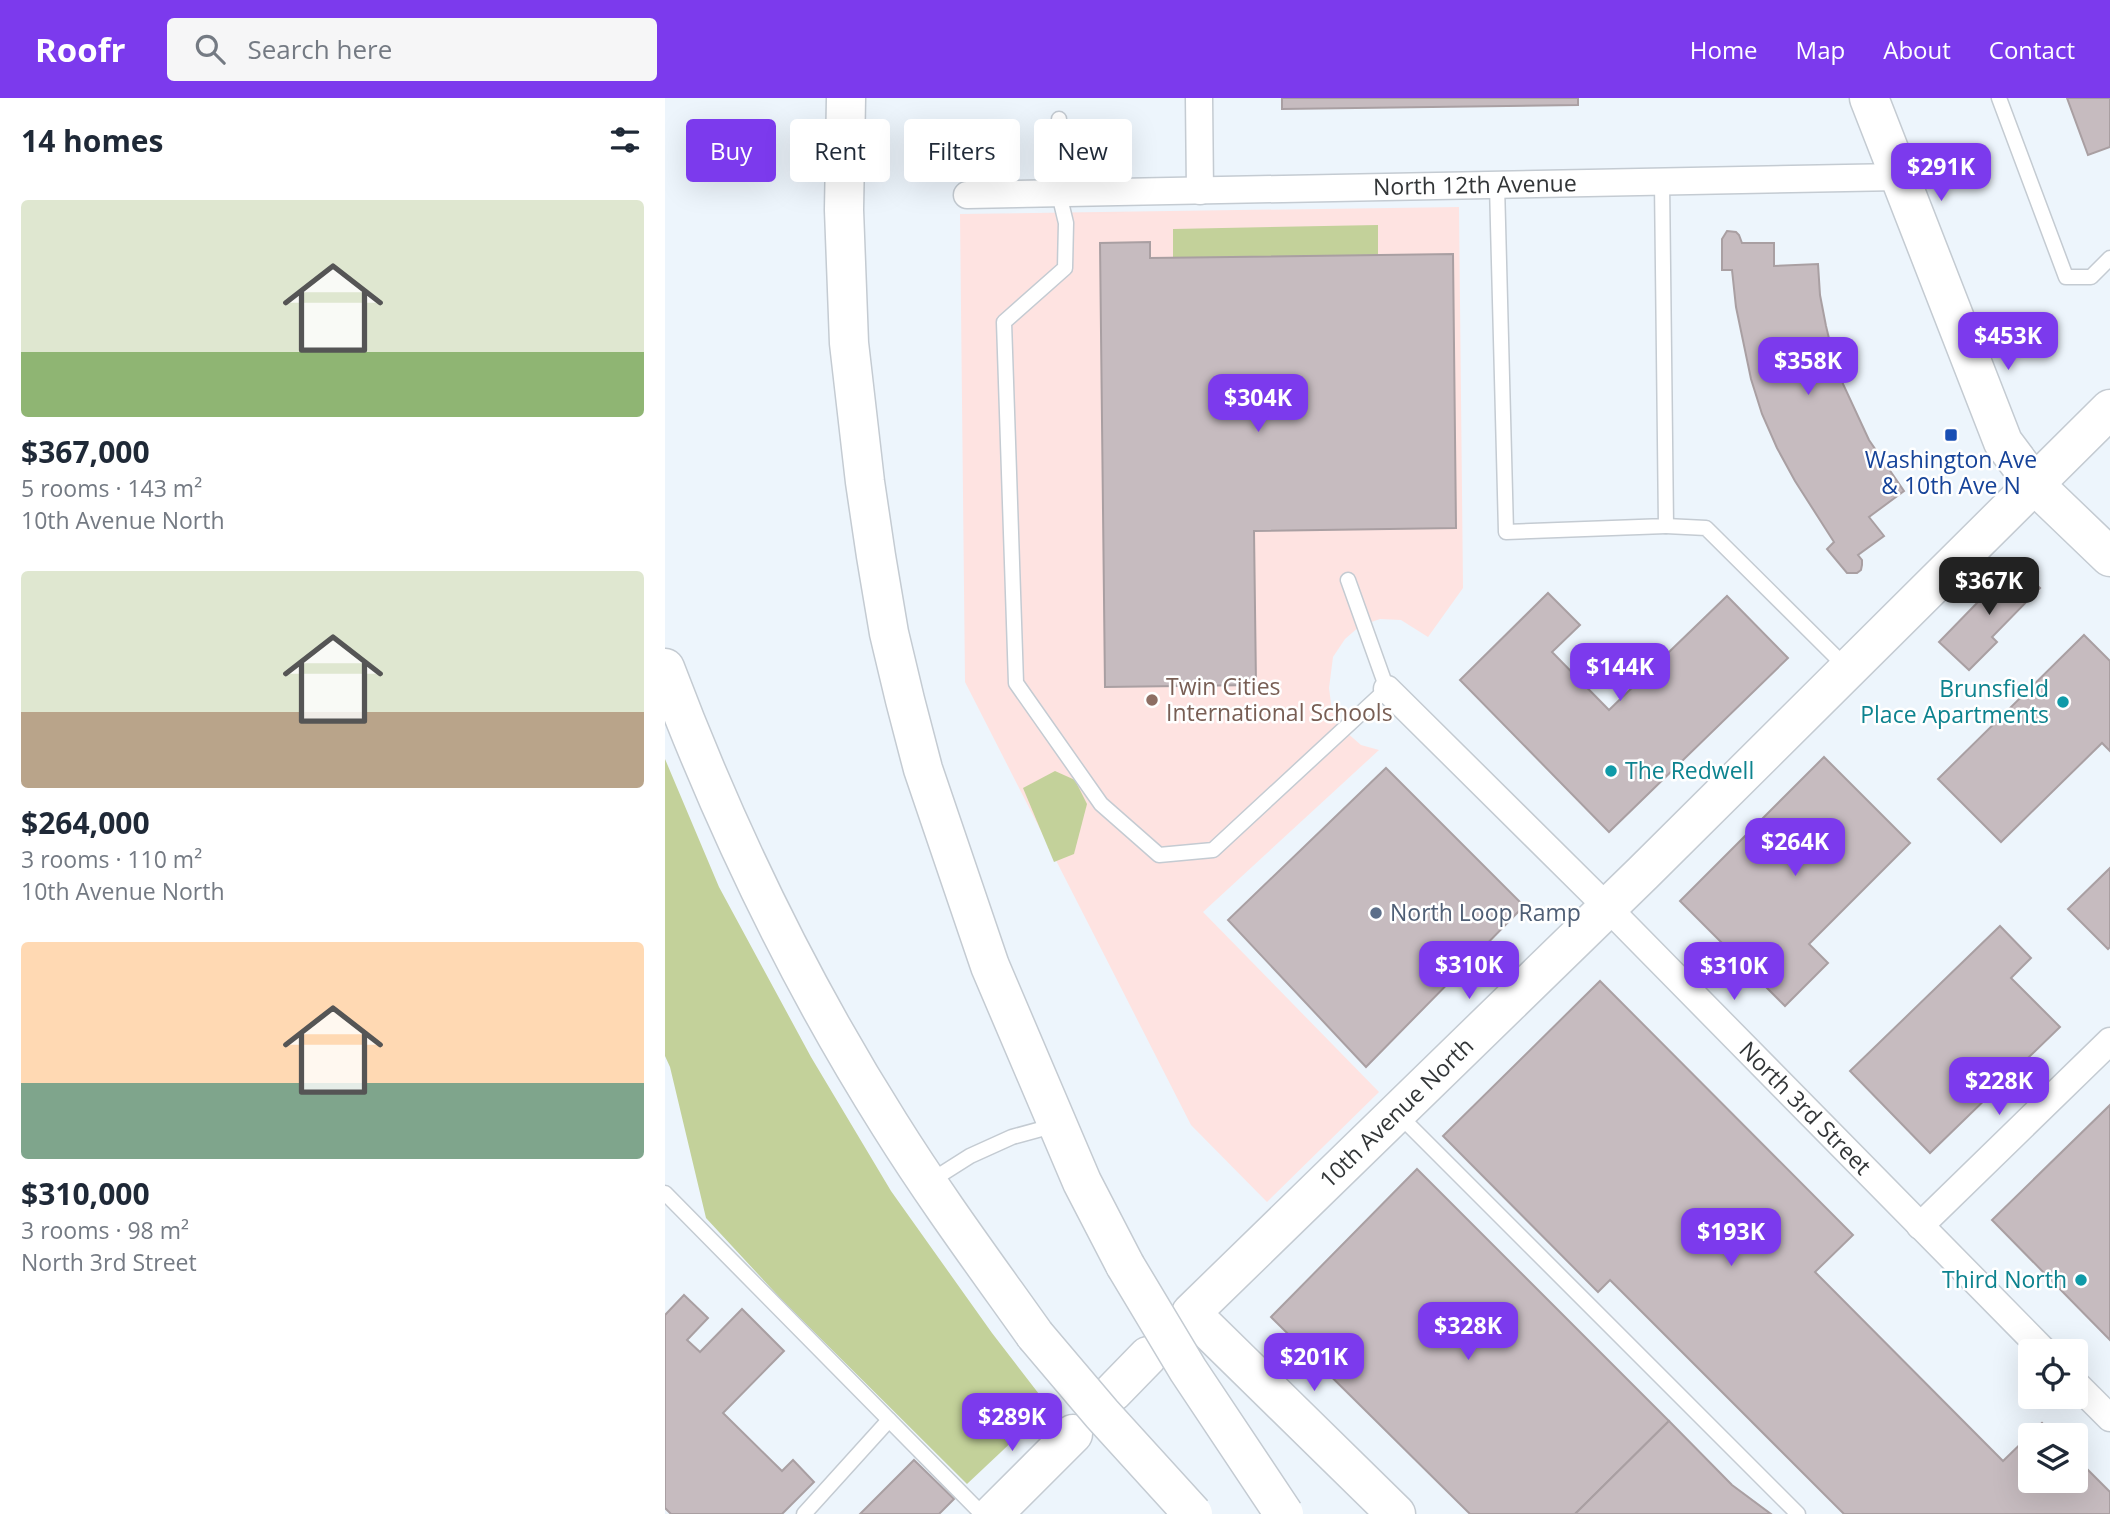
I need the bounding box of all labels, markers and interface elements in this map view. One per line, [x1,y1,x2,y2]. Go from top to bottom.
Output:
search box [167,18,657,81]
text: Roofr [35,27,125,72]
icon: search [191,30,229,68]
text: Search here [247,31,392,67]
text: Home [1690,33,1758,66]
text: Map [1796,33,1845,66]
text: About [1883,33,1951,66]
text: Contact [1989,33,2075,66]
chip: Buy [686,119,776,182]
chip: Rent [790,119,890,182]
chip: Filters [904,119,1020,182]
chip: New [1034,119,1132,182]
text: 14 homes [21,120,164,161]
icon: filters [606,121,644,159]
pin: $291K [1892,144,1990,203]
text: $291K [1907,150,1975,182]
street label: North 12th Avenue [1373,166,1577,202]
icon: home [270,245,396,371]
pin: $453K [1959,313,2057,372]
text: $453K [1974,319,2042,351]
pin: $358K [1759,338,1857,397]
text: $358K [1774,344,1842,376]
pin: $304K [1209,374,1307,434]
text: $304K [1224,381,1292,413]
marker: Washington Ave & 10th Ave N [1943,427,1959,443]
text: $367,000 [21,431,150,472]
place label: Washington Ave & 10th Ave N [1865,443,2037,501]
text: 5 rooms · 143 m² [21,472,202,504]
text: 10th Avenue North [21,504,225,536]
pin: $367K [1940,558,2038,617]
text: $367K [1955,564,2023,596]
icon: home [270,616,396,742]
pin: $144K [1571,644,1669,703]
text: $144K [1586,650,1654,682]
place label: Twin Cities International Schools [1166,670,1393,728]
place label: Brunsfield Place Apartments [1860,672,2049,730]
marker: Twin Cities International Schools [1144,692,1160,708]
marker: Brunsfield Place Apartments [2055,694,2071,710]
place label: The Redwell [1625,754,1754,786]
marker: The Redwell [1603,763,1619,779]
text: $264,000 [21,802,150,843]
pin: $264K [1746,818,1844,878]
text: $264K [1761,825,1829,857]
text: 3 rooms · 110 m² [21,843,202,875]
text: 10th Avenue North [21,875,225,907]
place label: North Loop Ramp [1390,896,1581,928]
marker: North Loop Ramp [1368,905,1384,921]
pin: $310K [1420,942,1518,1001]
pin: $310K [1685,942,1783,1002]
text: $310K [1435,948,1503,980]
text: $310K [1700,949,1768,981]
icon: home [270,987,396,1113]
street label: 10th Avenue North [1312,1030,1480,1195]
street label: North 3rd Street [1733,1034,1879,1181]
pin: $228K [1950,1058,2048,1117]
text: $228K [1965,1064,2033,1096]
text: $310,000 [21,1173,150,1214]
pin: $193K [1682,1208,1780,1268]
text: 3 rooms · 98 m² [21,1214,189,1246]
text: $193K [1697,1215,1765,1247]
text: North 3rd Street [21,1246,197,1278]
place label: Third North [1942,1263,2067,1295]
marker: Third North [2073,1272,2089,1288]
pin: $328K [1419,1302,1517,1362]
text: $328K [1434,1309,1502,1341]
pin: $201K [1265,1334,1363,1393]
map controls [2018,1339,2088,1493]
button: locate [2018,1339,2088,1409]
text: $201K [1280,1340,1348,1372]
pin: $289K [963,1394,1061,1453]
text: $289K [978,1400,1046,1432]
button: layers [2018,1423,2088,1493]

